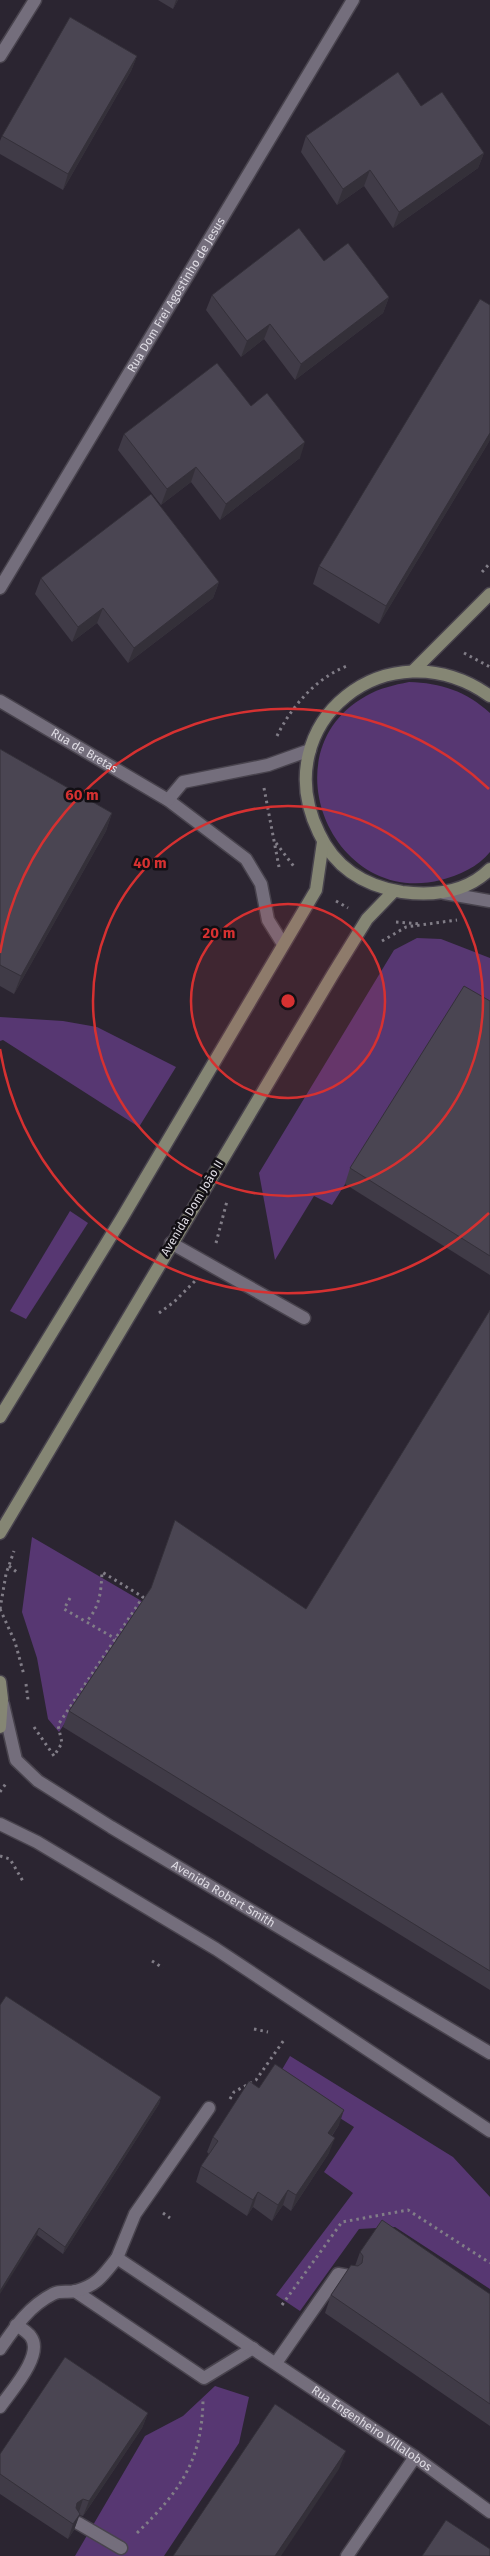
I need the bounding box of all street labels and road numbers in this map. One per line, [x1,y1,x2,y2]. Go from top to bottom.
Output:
street label: Rua Dom Frei Agostinho de Jesus [124,215,228,375]
street label: Rua de Bretas [48,726,121,776]
street label: Avenida Dom João II [158,1158,226,1258]
street label: Avenida Robert Smith [169,1858,278,1930]
street label: Rua Engenheiro Villalobos [309,2383,435,2474]

